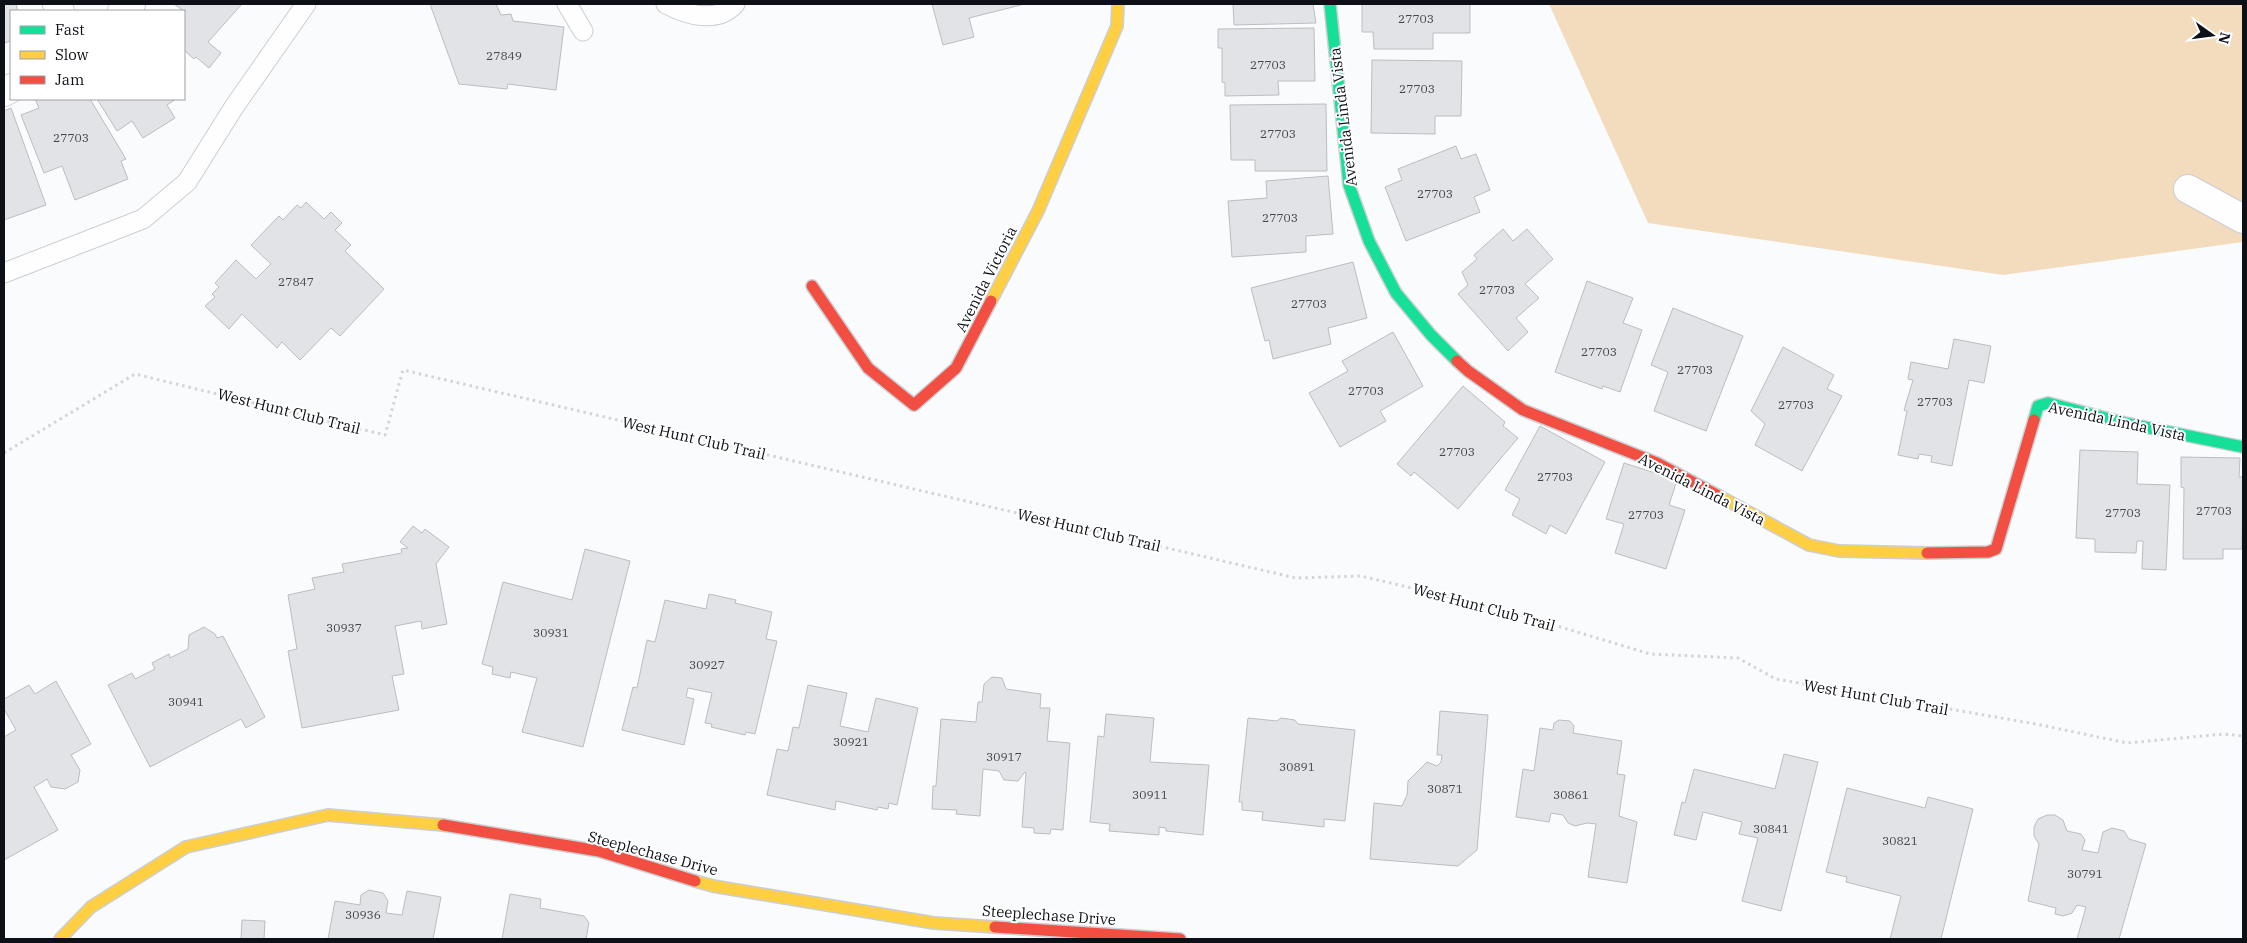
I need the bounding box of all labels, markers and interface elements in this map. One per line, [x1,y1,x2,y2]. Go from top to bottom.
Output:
legend [10,10,185,100]
north arrow [2187,10,2237,60]
house number: 27703 [1398,11,1434,26]
text: Fast [55,20,85,39]
text: N [2215,31,2235,46]
text: Slow [55,45,89,64]
street label: Avenida Linda Vista [1325,46,1361,188]
house number: 27849 [486,48,522,63]
house number: 27703 [1250,57,1286,72]
text: Jam [55,70,84,89]
house number: 27703 [1399,81,1435,96]
house number: 27703 [1260,126,1296,141]
house number: 27703 [53,130,89,145]
house number: 27703 [1417,186,1453,201]
house number: 27703 [1262,210,1298,225]
street label: Avenida Victoria [951,223,1021,335]
house number: 27847 [278,274,314,289]
house number: 27703 [1479,282,1515,297]
house number: 27703 [1291,296,1327,311]
house number: 27703 [1581,344,1617,359]
house number: 27703 [1677,362,1713,377]
house number: 27703 [1348,383,1384,398]
street label: West Hunt Club Trail [215,384,363,438]
house number: 27703 [1917,394,1953,409]
house number: 27703 [1778,397,1814,412]
street label: Avenida Linda Vista [2047,397,2187,445]
street label: West Hunt Club Trail [620,412,768,464]
house number: 27703 [1439,444,1475,459]
street label: Avenida Linda Vista [1635,449,1769,529]
house number: 27703 [1537,469,1573,484]
house number: 27703 [2196,503,2232,518]
street label: West Hunt Club Trail [1015,504,1163,556]
house number: 27703 [2105,505,2141,520]
house number: 27703 [1628,507,1664,522]
street label: West Hunt Club Trail [1411,579,1557,635]
house number: 30937 [326,620,362,635]
house number: 30931 [533,625,569,640]
house number: 30927 [689,657,725,672]
street label: West Hunt Club Trail [1802,675,1950,719]
house number: 30941 [168,694,204,709]
house number: 30921 [833,734,869,749]
house number: 30917 [986,749,1022,764]
house number: 30891 [1279,759,1315,774]
house number: 30871 [1427,781,1463,796]
house number: 30911 [1132,787,1168,802]
house number: 30861 [1553,787,1589,802]
house number: 30841 [1753,821,1789,836]
street label: Steeplechase Drive [586,826,720,880]
house number: 30821 [1882,833,1918,848]
house number: 30791 [2067,866,2103,881]
street label: Steeplechase Drive [982,901,1116,929]
house number: 30936 [345,907,381,922]

